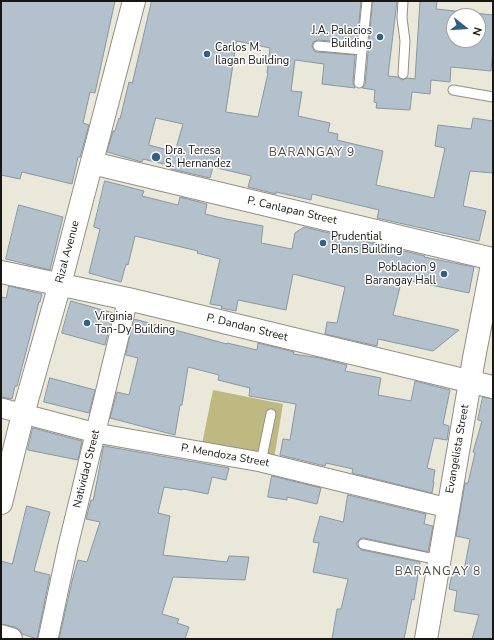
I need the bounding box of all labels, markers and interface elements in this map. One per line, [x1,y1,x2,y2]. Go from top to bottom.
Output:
north arrow [446,8,486,48]
place label: J.A. Palacios Building [312,24,372,50]
text: N [469,25,485,37]
marker: J.A. Palacios Building [375,32,385,42]
place label: Carlos M. Ilagan Building [215,41,289,67]
marker: Carlos M. Ilagan Building [202,49,212,59]
place label: Dra. Teresa S. Hernandez [165,144,231,170]
district label: BARANGAY 9 [269,146,355,160]
marker: Dra. Teresa S. Hernandez [150,151,162,163]
street label: P. Canlapan Street [246,194,338,228]
street label: Rizal Avenue [53,219,83,285]
place label: Prudential Plans Building [331,230,402,256]
marker: Prudential Plans Building [318,238,328,248]
place label: Poblacion 9 Barangay Hall [365,261,436,287]
marker: Poblacion 9 Barangay Hall [439,269,449,279]
place label: Virginia Tan-Dy Building [95,310,175,336]
street label: P. Dandan Street [205,312,289,344]
marker: Virginia Tan-Dy Building [82,318,92,328]
street label: Evangelista Street [444,404,472,494]
street label: Natividad Street [71,429,103,509]
street label: P. Mendoza Street [180,442,270,470]
district label: BARANGAY 8 [395,565,481,579]

